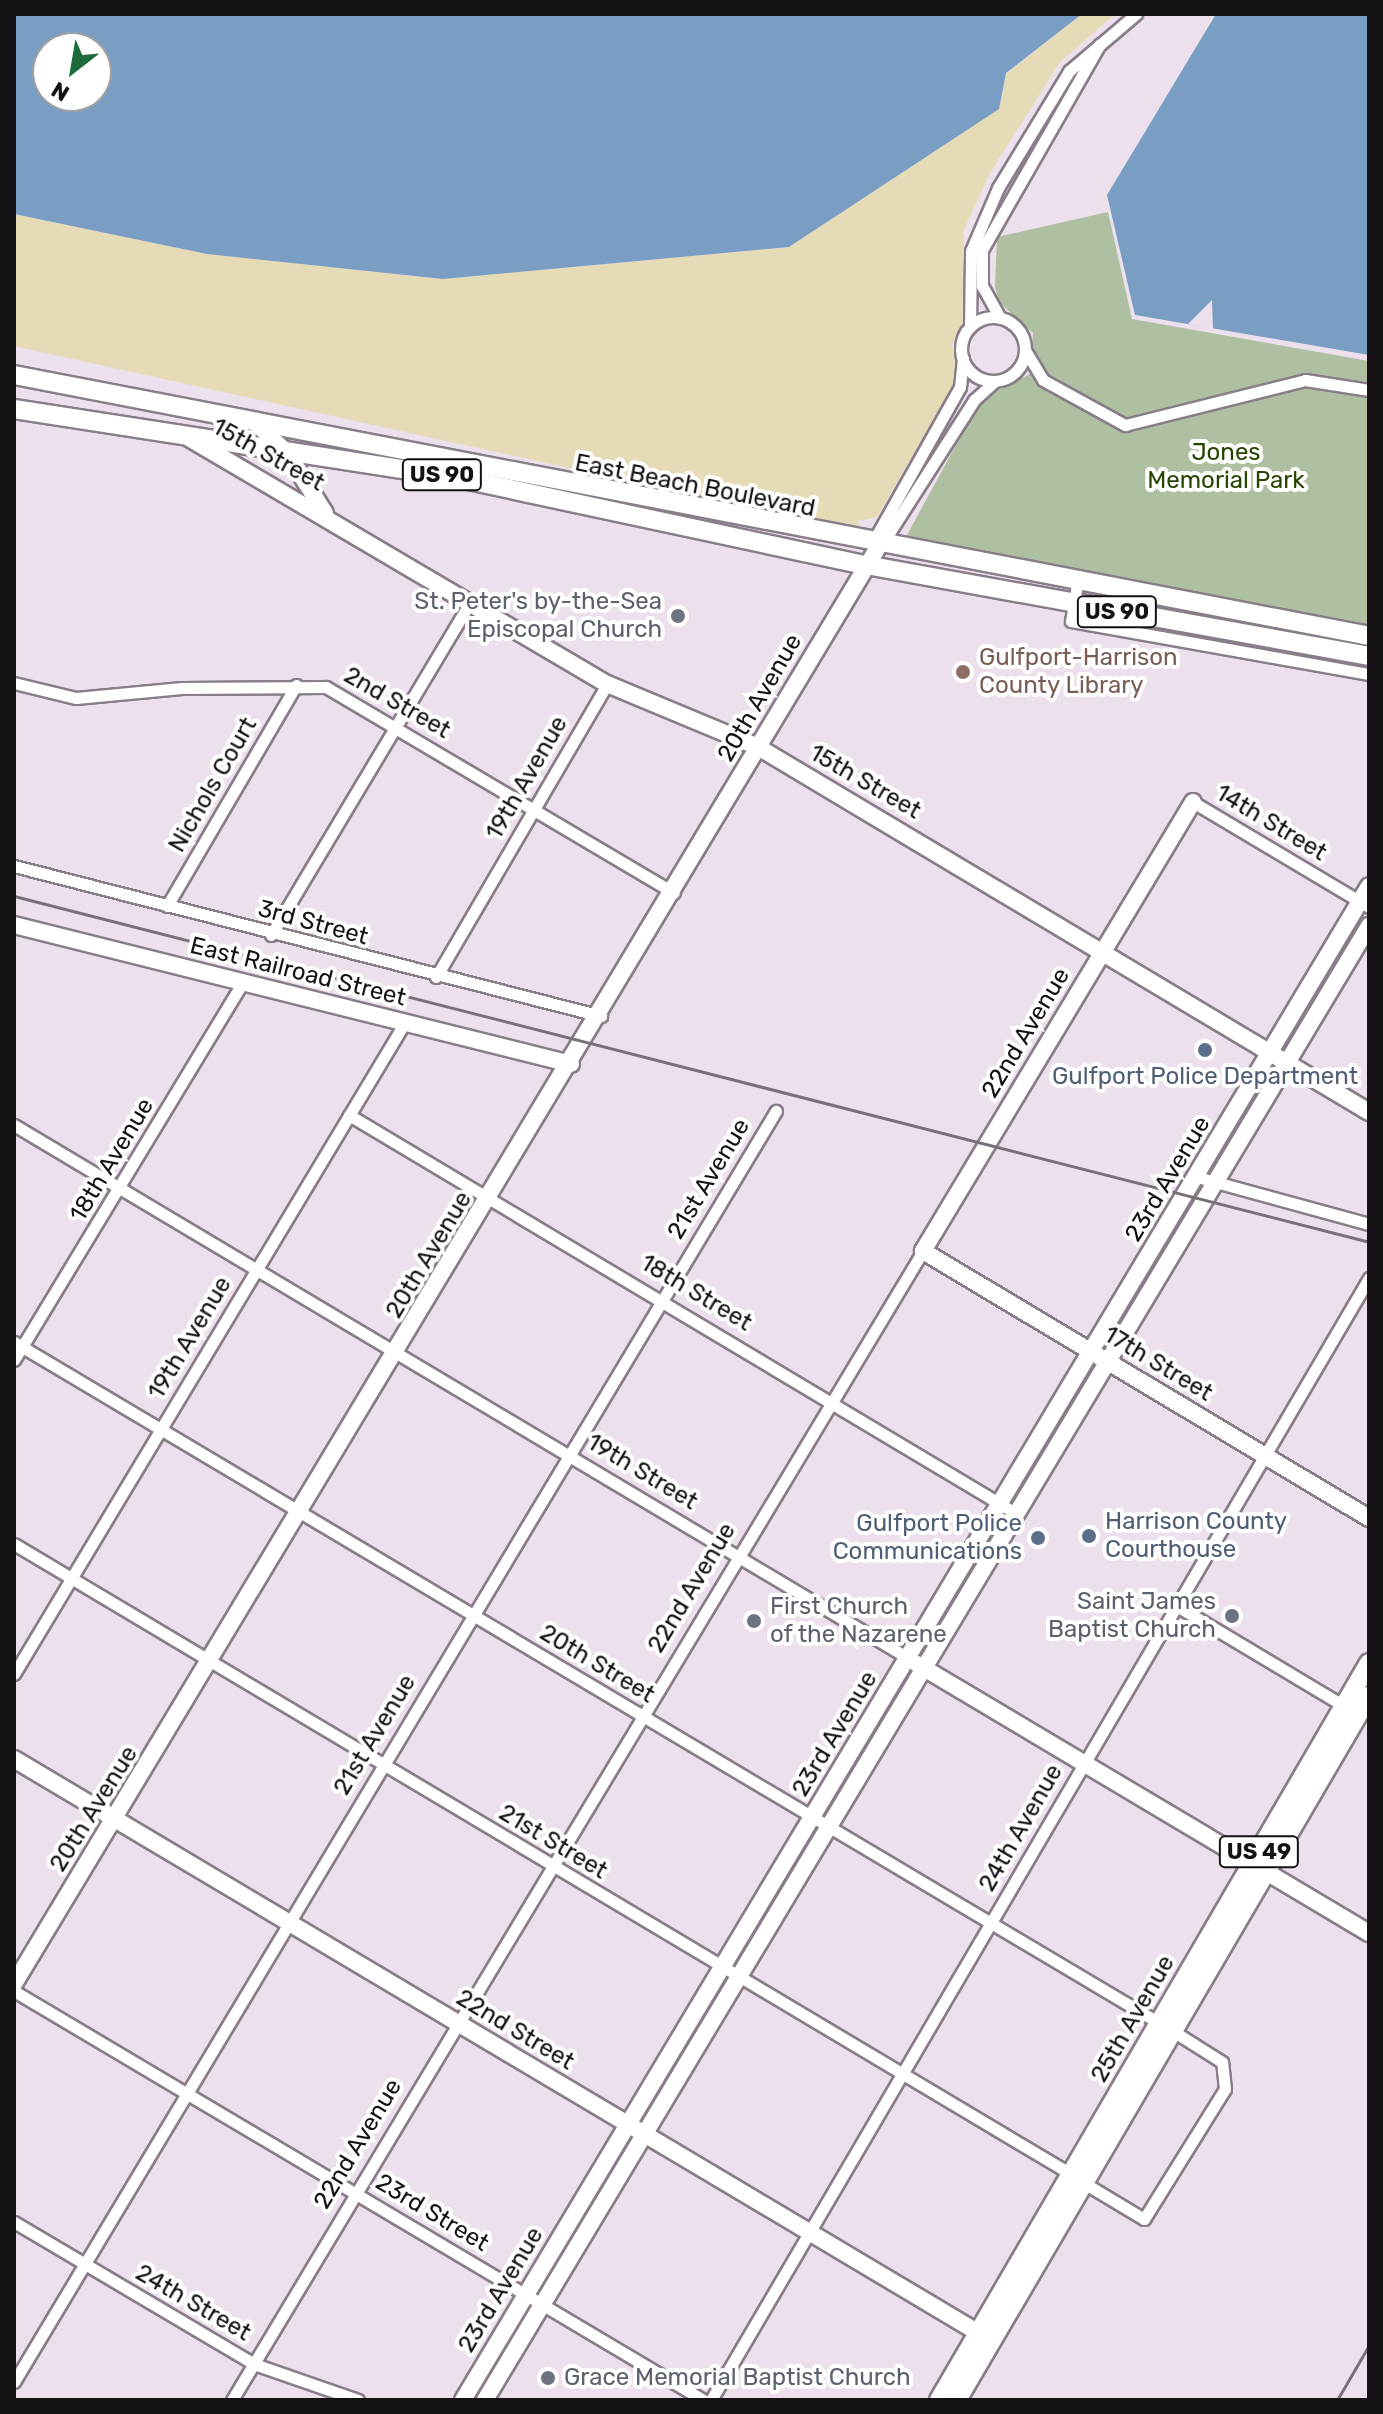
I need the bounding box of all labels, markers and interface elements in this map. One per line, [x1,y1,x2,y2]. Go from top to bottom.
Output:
north arrow [32,32,112,112]
text: N [47,76,74,107]
street label: 15th Street [207,412,329,498]
park label: Jones Memorial Park [1147,439,1305,495]
street label: East Beach Boulevard [572,449,818,523]
road number: US 90 [400,457,484,493]
place label: St. Peter's by-the-Sea Episcopal Church [414,588,662,644]
road number: US 90 [1075,594,1159,630]
marker: St. Peter's by-the-Sea Episcopal Church [669,607,687,625]
street label: 20th Avenue [712,629,808,767]
place label: Gulfport-Harrison County Library [979,644,1178,700]
street label: 2nd Street [339,661,455,745]
marker: Gulfport-Harrison County Library [954,663,972,681]
street label: 19th Avenue [480,711,574,845]
street label: Nichols Court [163,713,263,857]
street label: 15th Street [804,739,926,825]
street label: 14th Street [1210,779,1332,867]
street label: 3rd Street [255,894,371,952]
street label: East Railroad Street [187,931,409,1013]
street label: 22nd Avenue [976,963,1076,1103]
marker: Gulfport Police Department [1196,1041,1214,1059]
place label: Gulfport Police Department [1052,1063,1358,1091]
street label: 18th Avenue [64,1093,160,1227]
street label: 23rd Avenue [1119,1111,1217,1247]
street label: 21st Avenue [662,1113,756,1245]
street label: 20th Avenue [380,1186,478,1324]
street label: 18th Street [635,1249,757,1337]
street label: 19th Avenue [142,1271,238,1405]
street label: 17th Street [1098,1320,1218,1408]
street label: 19th Street [582,1428,702,1516]
place label: Harrison County Courthouse [1105,1508,1287,1564]
place label: Gulfport Police Communications [833,1510,1022,1566]
street label: 22nd Avenue [642,1518,742,1658]
marker: Harrison County Courthouse [1080,1527,1098,1545]
marker: Gulfport Police Communications [1029,1529,1047,1547]
place label: Saint James Baptist Church [1048,1588,1216,1644]
place label: First Church of the Nazarene [770,1593,948,1649]
marker: Saint James Baptist Church [1223,1607,1241,1625]
marker: First Church of the Nazarene [745,1612,763,1630]
street label: 20th Street [534,1619,660,1709]
street label: 23rd Avenue [786,1666,884,1802]
street label: 21st Avenue [328,1669,422,1801]
street label: 20th Avenue [44,1741,144,1877]
street label: 24th Avenue [973,1759,1069,1897]
street label: 21st Street [494,1798,612,1886]
road number: US 49 [1217,1834,1301,1870]
street label: 25th Avenue [1085,1950,1181,2088]
street label: 22nd Street [451,1984,579,2076]
street label: 22nd Avenue [308,2074,408,2214]
street label: 23rd Street [370,2168,494,2258]
street label: 23rd Avenue [452,2222,550,2358]
street label: 24th Street [130,2259,256,2347]
place label: Grace Memorial Baptist Church [564,2364,911,2392]
marker: Grace Memorial Baptist Church [539,2369,557,2387]

